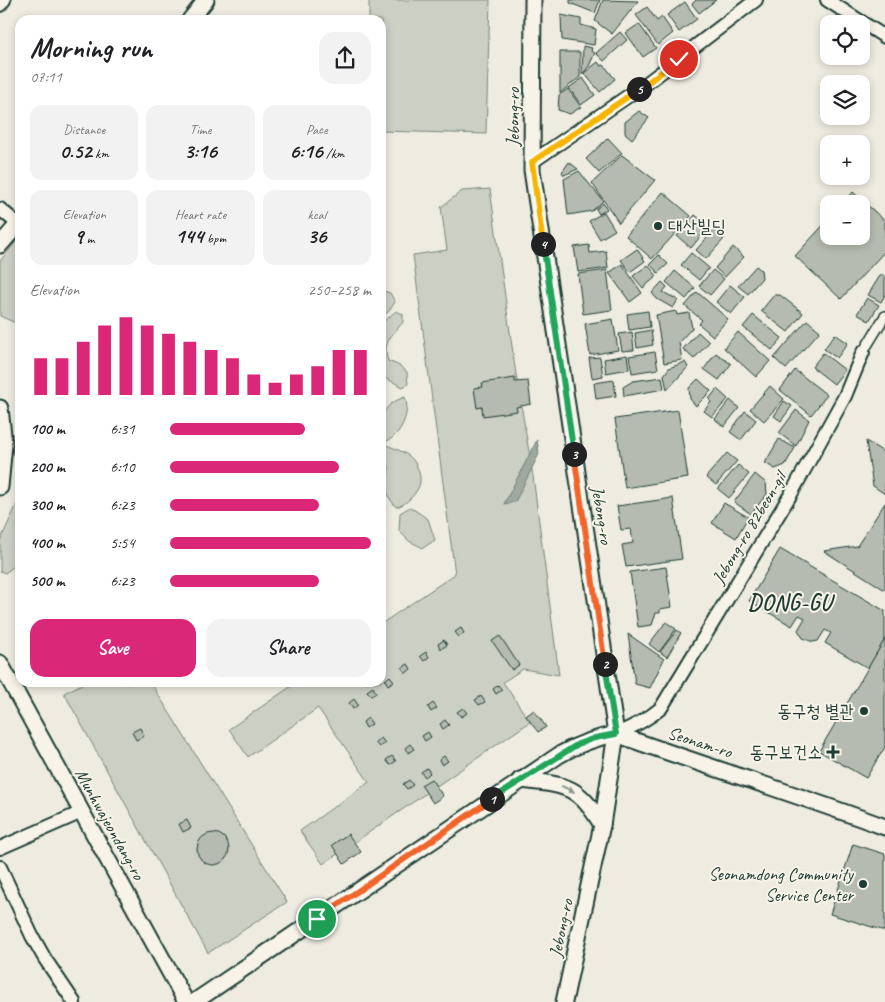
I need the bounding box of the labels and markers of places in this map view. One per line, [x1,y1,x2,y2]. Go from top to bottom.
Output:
pin [658,38,700,80]
pin: 5 [626,76,652,102]
place label: 대산빌딩 [668,215,726,237]
marker: 대산빌딩 [652,220,664,232]
pin: 4 [530,232,556,256]
pin: 3 [562,442,586,466]
pin: 2 [592,652,618,676]
place label: 동구청 별관 [777,700,854,722]
marker: 동구청 별관 [858,705,870,717]
place label: 동구보건소 [750,741,822,763]
marker: 동구보건소 [826,745,840,759]
pin: 1 [480,786,504,812]
place label: Seonamdong Community Service Center [708,863,855,906]
marker: Seonamdong Community Service Center [857,878,869,890]
pin [296,898,338,940]

